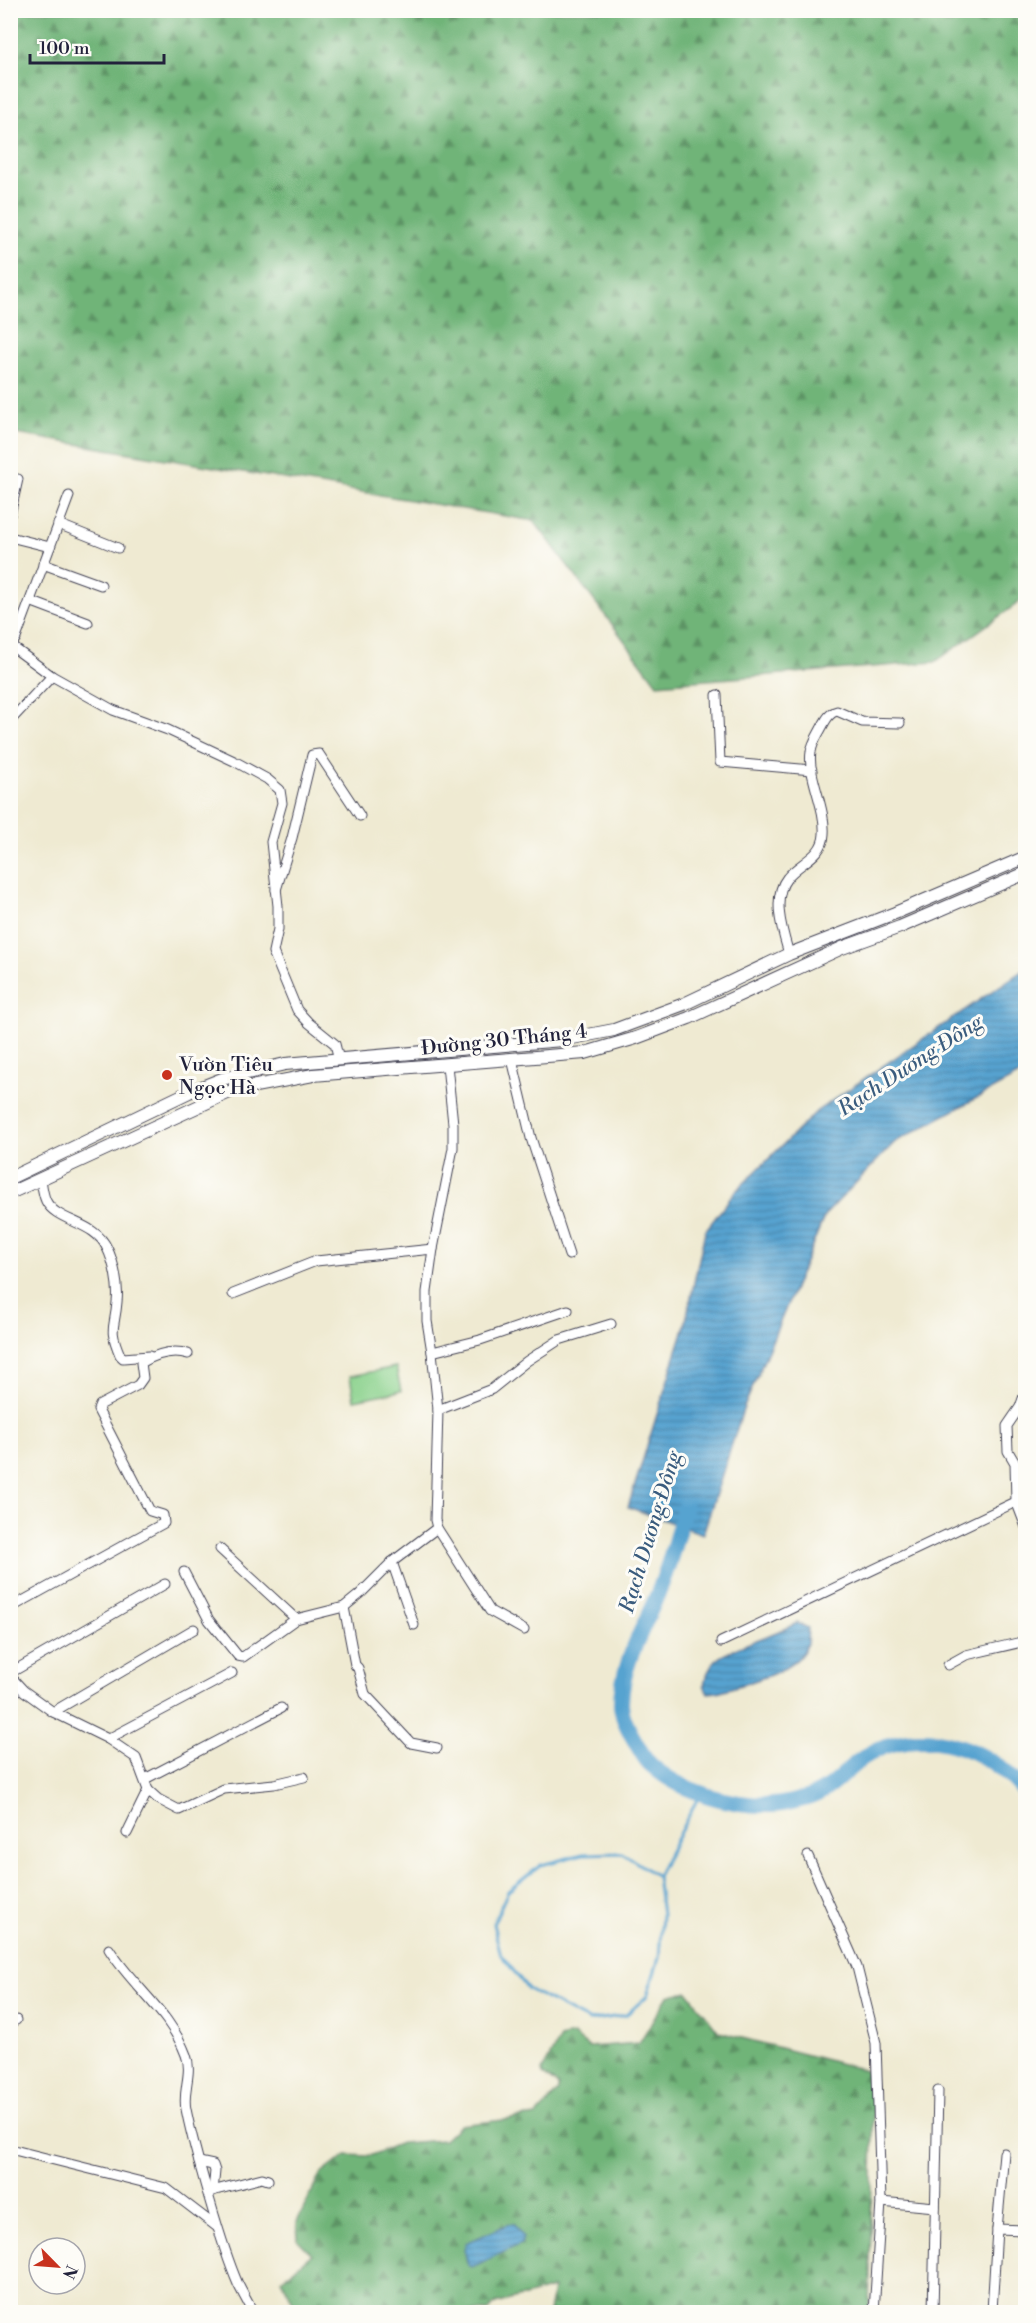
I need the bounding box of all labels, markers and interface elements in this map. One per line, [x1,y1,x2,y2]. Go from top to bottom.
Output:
scale bar [30,27,164,65]
text: 100 m [39,37,90,60]
water label: Rạch Dương Đông [832,1009,989,1123]
street label: Đường 30 Tháng 4 [420,1019,589,1062]
place label: Vườn Tiêu Ngọc Hà [178,1053,274,1101]
marker: Vườn Tiêu Ngọc Hà [160,1068,174,1082]
water label: Rạch Dương Đông [614,1447,688,1617]
north arrow [27,2236,87,2296]
text: N [58,2262,81,2282]

